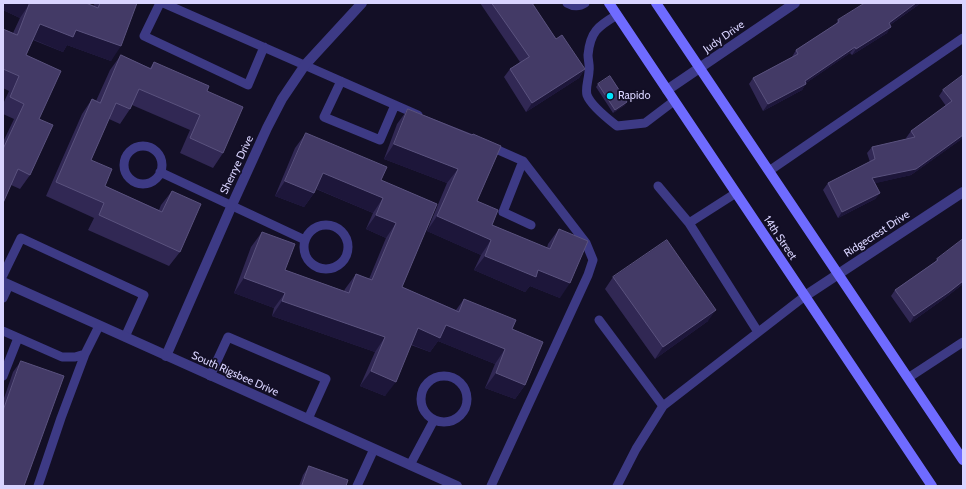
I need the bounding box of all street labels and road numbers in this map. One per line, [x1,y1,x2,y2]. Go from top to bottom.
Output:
street label: Judy Drive [701,18,747,56]
street label: Sherrye Drive [218,134,256,196]
street label: Ridgecrest Drive [842,208,912,260]
street label: 14th Street [760,213,800,263]
street label: South Rigsbee Drive [189,349,281,399]

